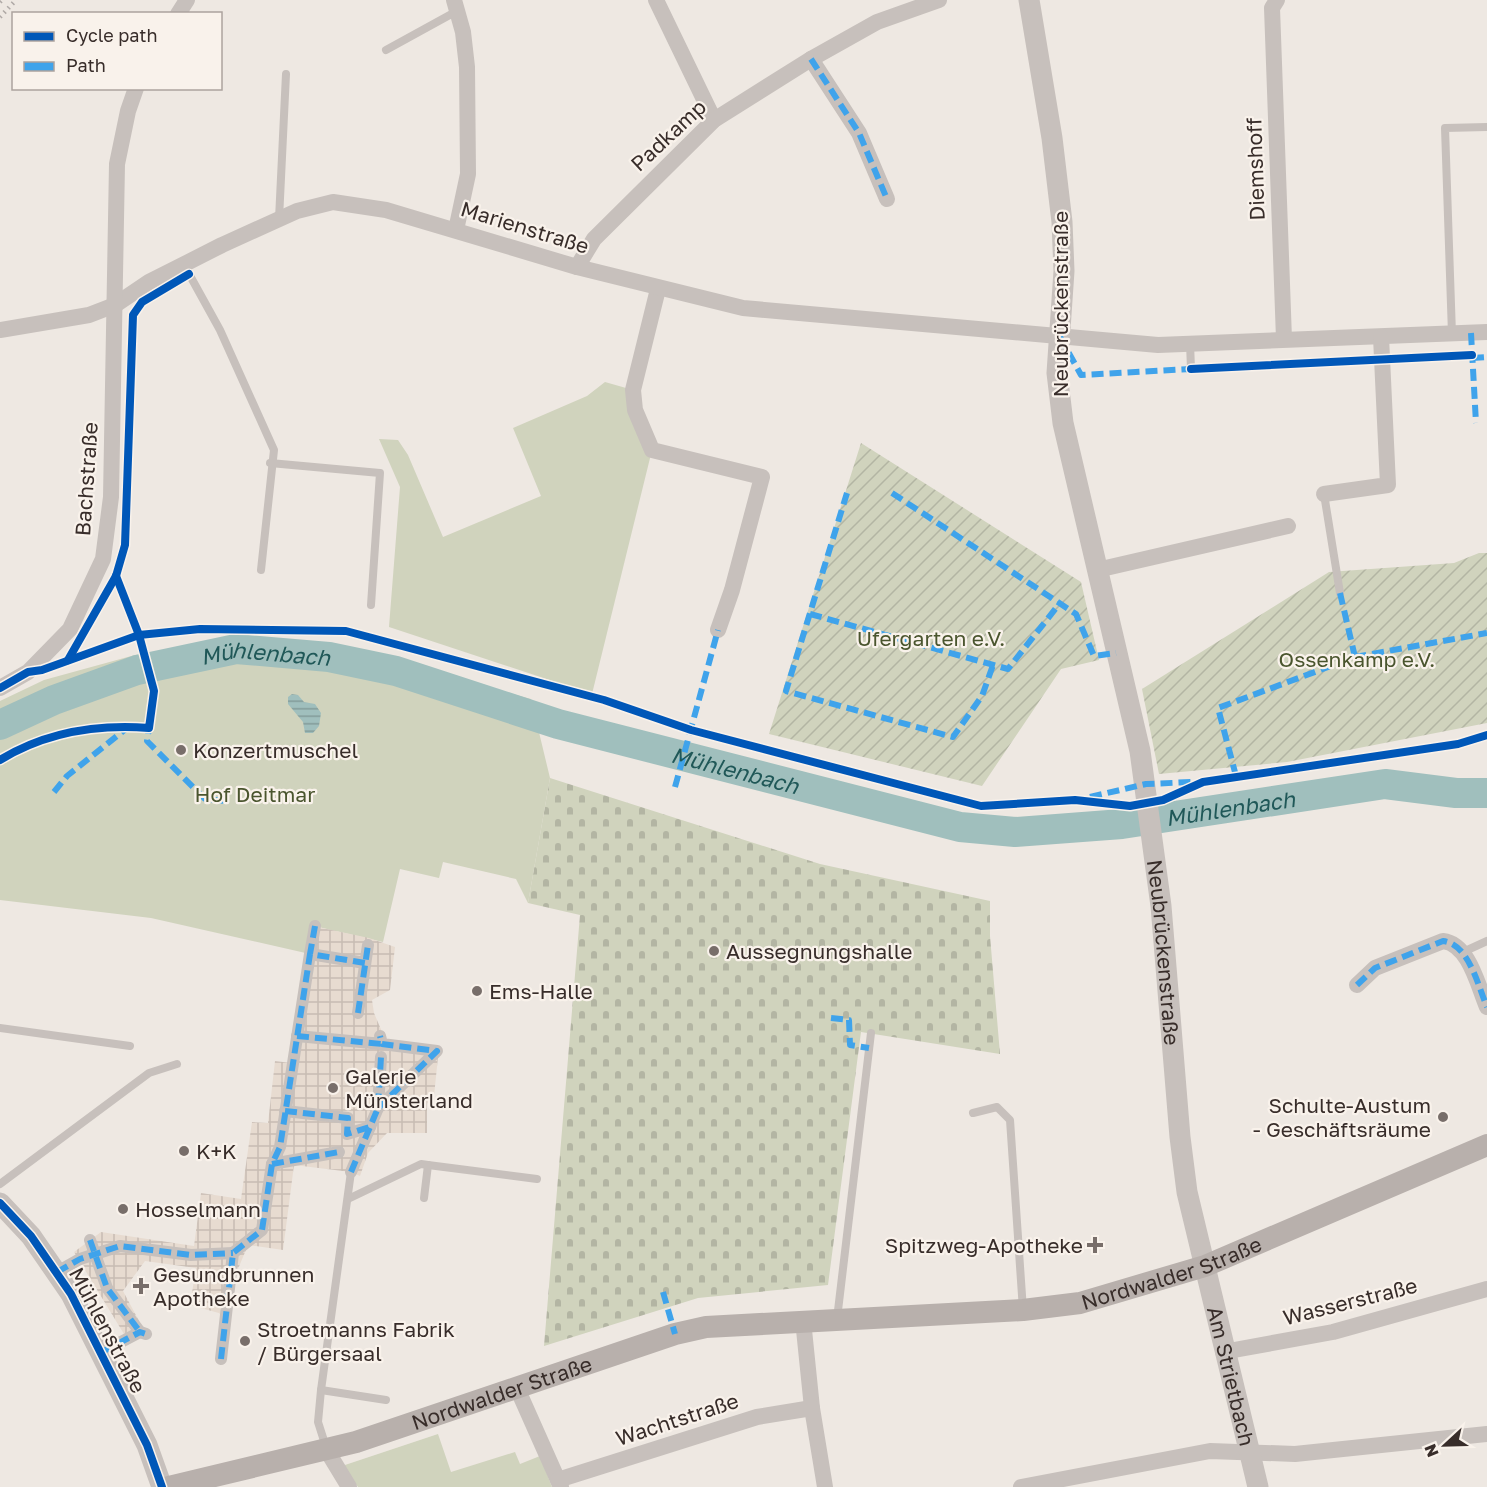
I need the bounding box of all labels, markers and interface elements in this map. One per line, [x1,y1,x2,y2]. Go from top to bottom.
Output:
legend [12,12,222,90]
text: Cycle path [66,24,158,46]
text: Path [66,54,106,76]
street label: Padkamp [625,94,711,176]
street label: Diemshoff [1240,117,1270,221]
street label: Marienstraße [458,195,592,259]
street label: Neubrückenstraße [1047,211,1073,397]
street label: Bachstraße [69,421,103,537]
park label: Ufergarten e.V. [857,625,1005,651]
water label: Mühlenbach [198,635,333,671]
park label: Ossenkamp e.V. [1279,646,1435,672]
place label: Konzertmuschel [193,737,358,763]
water label: Mühlenbach [669,740,803,799]
marker: Konzertmuschel [174,743,188,757]
park label: Hof Deitmar [195,781,315,807]
water label: Mühlenbach [1164,784,1298,831]
street label: Neubrückenstraße [1142,858,1185,1046]
place label: Aussegnungshalle [726,938,912,964]
marker: Aussegnungshalle [707,944,721,958]
place label: Ems-Halle [489,978,593,1004]
marker: Ems-Halle [470,984,484,998]
place label: Galerie Münsterland [345,1063,473,1113]
marker: Galerie Münsterland [326,1081,340,1095]
place label: Schulte-Austum - Geschäftsräume [1253,1092,1431,1142]
marker: Schulte-Austum - Geschäftsräume [1436,1110,1450,1124]
place label: K+K [196,1138,237,1164]
marker: K+K [177,1144,191,1158]
place label: Hosselmann [135,1196,261,1222]
marker: Hosselmann [116,1202,130,1216]
street label: Nordwalder Straße [1078,1230,1265,1315]
place label: Spitzweg-Apotheke [885,1232,1083,1258]
marker: Spitzweg-Apotheke [1088,1238,1102,1252]
place label: Gesundbrunnen Apotheke [153,1261,314,1311]
street label: Mühlenstraße [64,1263,152,1397]
street label: Wasserstraße [1280,1272,1420,1330]
marker: Gesundbrunnen Apotheke [134,1279,148,1293]
street label: Am Strietbach [1202,1304,1261,1449]
place label: Stroetmanns Fabrik / Bürgersaal [257,1316,455,1366]
marker: Stroetmanns Fabrik / Bürgersaal [238,1334,252,1348]
street label: Nordwalder Straße [408,1350,595,1435]
street label: Wachtstraße [612,1387,742,1451]
north arrow [1415,1415,1475,1475]
text: N [1420,1441,1443,1460]

